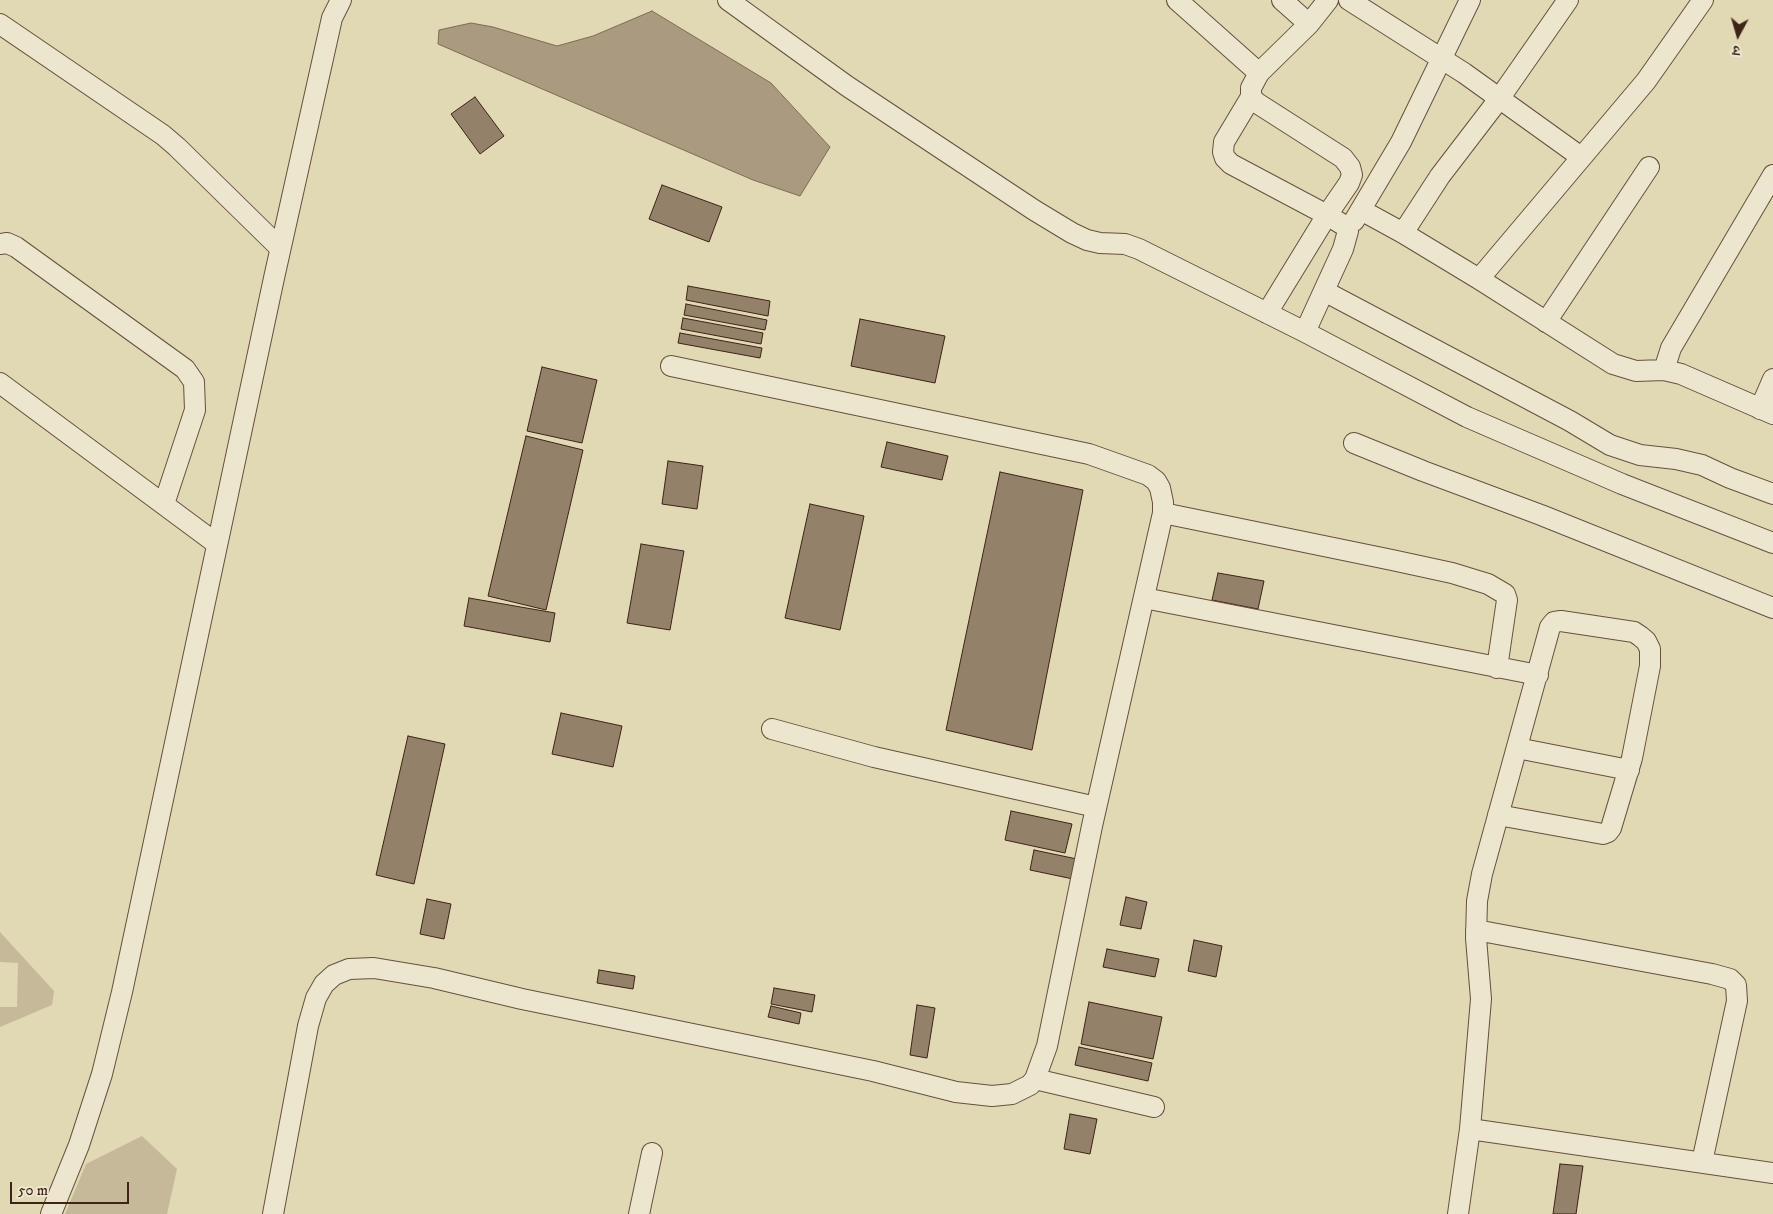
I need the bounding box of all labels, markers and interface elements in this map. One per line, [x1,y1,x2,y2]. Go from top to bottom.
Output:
north arrow [1713,10,1763,60]
text: उ [1732,41,1741,59]
scale bar [12,1172,131,1204]
text: 50 m [18,1181,48,1200]

